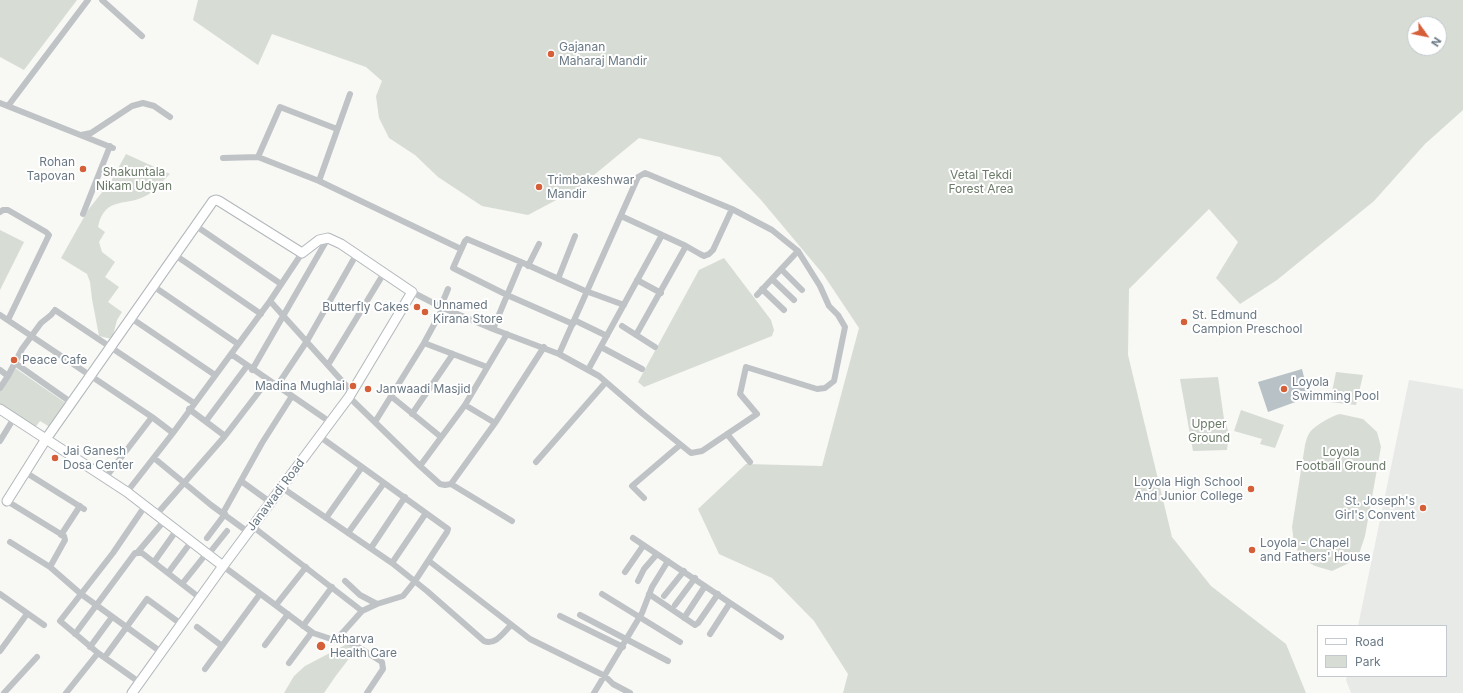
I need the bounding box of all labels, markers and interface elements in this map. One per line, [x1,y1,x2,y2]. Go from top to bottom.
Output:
north arrow [1407,16,1447,56]
text: N [1428,35,1444,49]
place label: Gajanan Maharaj Mandir [559,40,647,68]
marker: Gajanan Maharaj Mandir [546,49,556,59]
place label: Rohan Tapovan [27,155,75,183]
marker: Rohan Tapovan [78,164,88,174]
park label: Shakuntala Nikam Udyan [96,165,172,193]
park label: Vetal Tekdi Forest Area [948,168,1014,196]
place label: Trimbakeshwar Mandir [547,173,634,201]
marker: Trimbakeshwar Mandir [534,182,544,192]
place label: Unnamed Kirana Store [433,298,503,326]
place label: Butterfly Cakes [322,300,409,314]
marker: Butterfly Cakes [412,302,422,312]
marker: Unnamed Kirana Store [420,307,430,317]
place label: St. Edmund Campion Preschool [1192,308,1302,336]
marker: St. Edmund Campion Preschool [1179,317,1189,327]
place label: Peace Cafe [22,353,87,367]
marker: Peace Cafe [9,355,19,365]
place label: Loyola Swimming Pool [1292,375,1379,403]
place label: Madina Mughlai [255,379,345,393]
marker: Madina Mughlai [348,381,358,391]
place label: Janwaadi Masjid [376,382,471,396]
marker: Janwaadi Masjid [363,384,373,394]
marker: Loyola Swimming Pool [1279,384,1289,394]
park label: Upper Ground [1188,417,1230,445]
place label: Jai Ganesh Dosa Center [63,444,133,472]
park label: Loyola Football Ground [1296,445,1386,473]
marker: Jai Ganesh Dosa Center [50,453,60,463]
street label: Janawadi Road [244,456,308,534]
place label: Loyola High School And Junior College [1134,475,1243,503]
marker: Loyola High School And Junior College [1246,484,1256,494]
place label: St. Joseph's Girl's Convent [1335,494,1415,522]
marker: St. Joseph's Girl's Convent [1418,503,1428,513]
place label: Loyola - Chapel and Fathers' House [1260,536,1370,564]
marker: Loyola - Chapel and Fathers' House [1247,545,1257,555]
legend [1317,625,1447,677]
place label: Atharva Health Care [330,632,397,660]
text: Road [1355,634,1384,649]
marker: Atharva Health Care [315,640,327,652]
text: Park [1355,654,1381,669]

